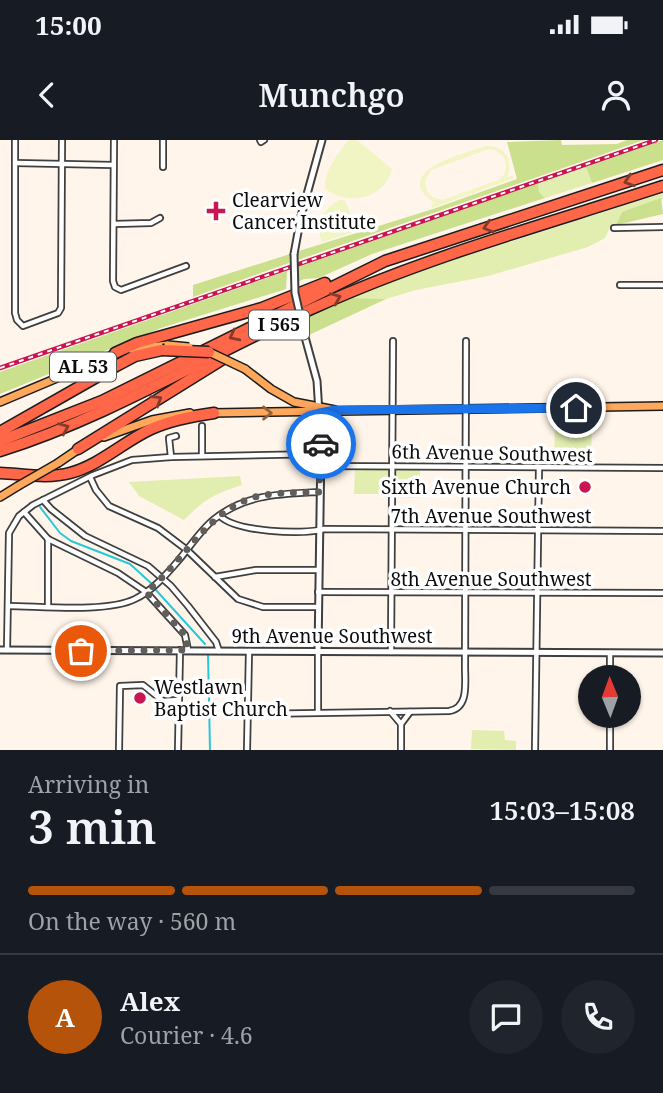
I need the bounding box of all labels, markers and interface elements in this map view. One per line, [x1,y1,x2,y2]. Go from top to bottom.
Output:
text: 15:00 [35,7,102,43]
text: Munchgo [258,73,405,116]
icon: back [28,76,66,114]
icon: person [597,76,635,114]
one-way arrow [623,173,636,187]
place label: Clearview Cancer Institute [232,187,376,235]
marker: Clearview Cancer Institute [206,201,226,221]
one-way arrow [482,219,494,234]
one-way arrow [328,292,341,306]
road number: I 565 [249,310,309,340]
one-way arrow [229,327,241,341]
road number: AL 53 [50,352,116,382]
pin [546,378,606,438]
icon: home [557,389,595,427]
one-way arrow [149,395,162,408]
one-way arrow [262,405,272,421]
courier [286,409,356,479]
one-way arrow [58,423,70,437]
icon: car [302,425,340,463]
street label: 6th Avenue Southwest [391,438,593,468]
place label: Sixth Avenue Church [381,474,571,500]
marker: Sixth Avenue Church [577,479,593,495]
street label: 7th Avenue Southwest [390,503,592,529]
street label: 8th Avenue Southwest [390,566,592,592]
pin [51,621,111,681]
street label: 9th Avenue Southwest [231,623,433,649]
icon: bag [62,632,100,670]
north arrow [578,665,640,728]
map controls [578,665,641,728]
place label: Westlawn Baptist Church [154,674,288,722]
marker: Westlawn Baptist Church [132,690,148,706]
text: Arriving in [28,768,149,800]
text: 15:03–15:08 [489,792,635,828]
text: 3 min [28,795,156,857]
text: On the way · 560 m [28,905,236,937]
button: chat [469,980,543,1054]
button: phone [561,980,635,1054]
text: Alex [120,983,180,1019]
text: A [55,999,75,1035]
text: Courier · 4.6 [120,1019,253,1051]

